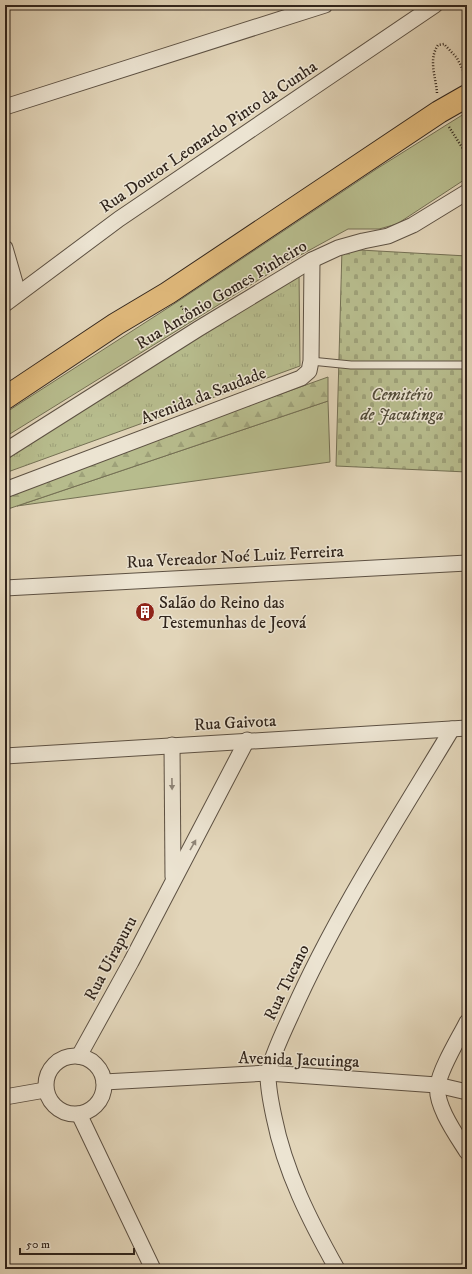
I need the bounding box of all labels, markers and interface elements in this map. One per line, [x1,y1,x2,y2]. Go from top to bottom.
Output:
street label: Rua Doutor Leonardo Pinto da Cunha [96,55,322,218]
street label: Rua Antônio Gomes Pinheiro [132,235,311,355]
street label: Avenida da Saudade [138,362,269,430]
park label: Cemitério de Jacutinga [359,384,444,426]
street label: Rua Vereador Noé Luiz Ferreira [126,540,345,574]
place label: Salão do Reino das Testemunhas de Jeová [159,592,307,634]
building icon: Salão do Reino das Testemunhas de Jeová [134,601,156,623]
street label: Rua Gaivota [193,710,277,736]
one-way arrow [169,778,175,791]
one-way arrow [189,839,196,850]
street label: Rua Uirapuru [79,912,142,1004]
street label: Rua Tucano [259,941,315,1024]
street label: Avenida Jacutinga [238,1047,361,1073]
scale bar [20,1230,134,1256]
text: 50 m [26,1237,50,1252]

